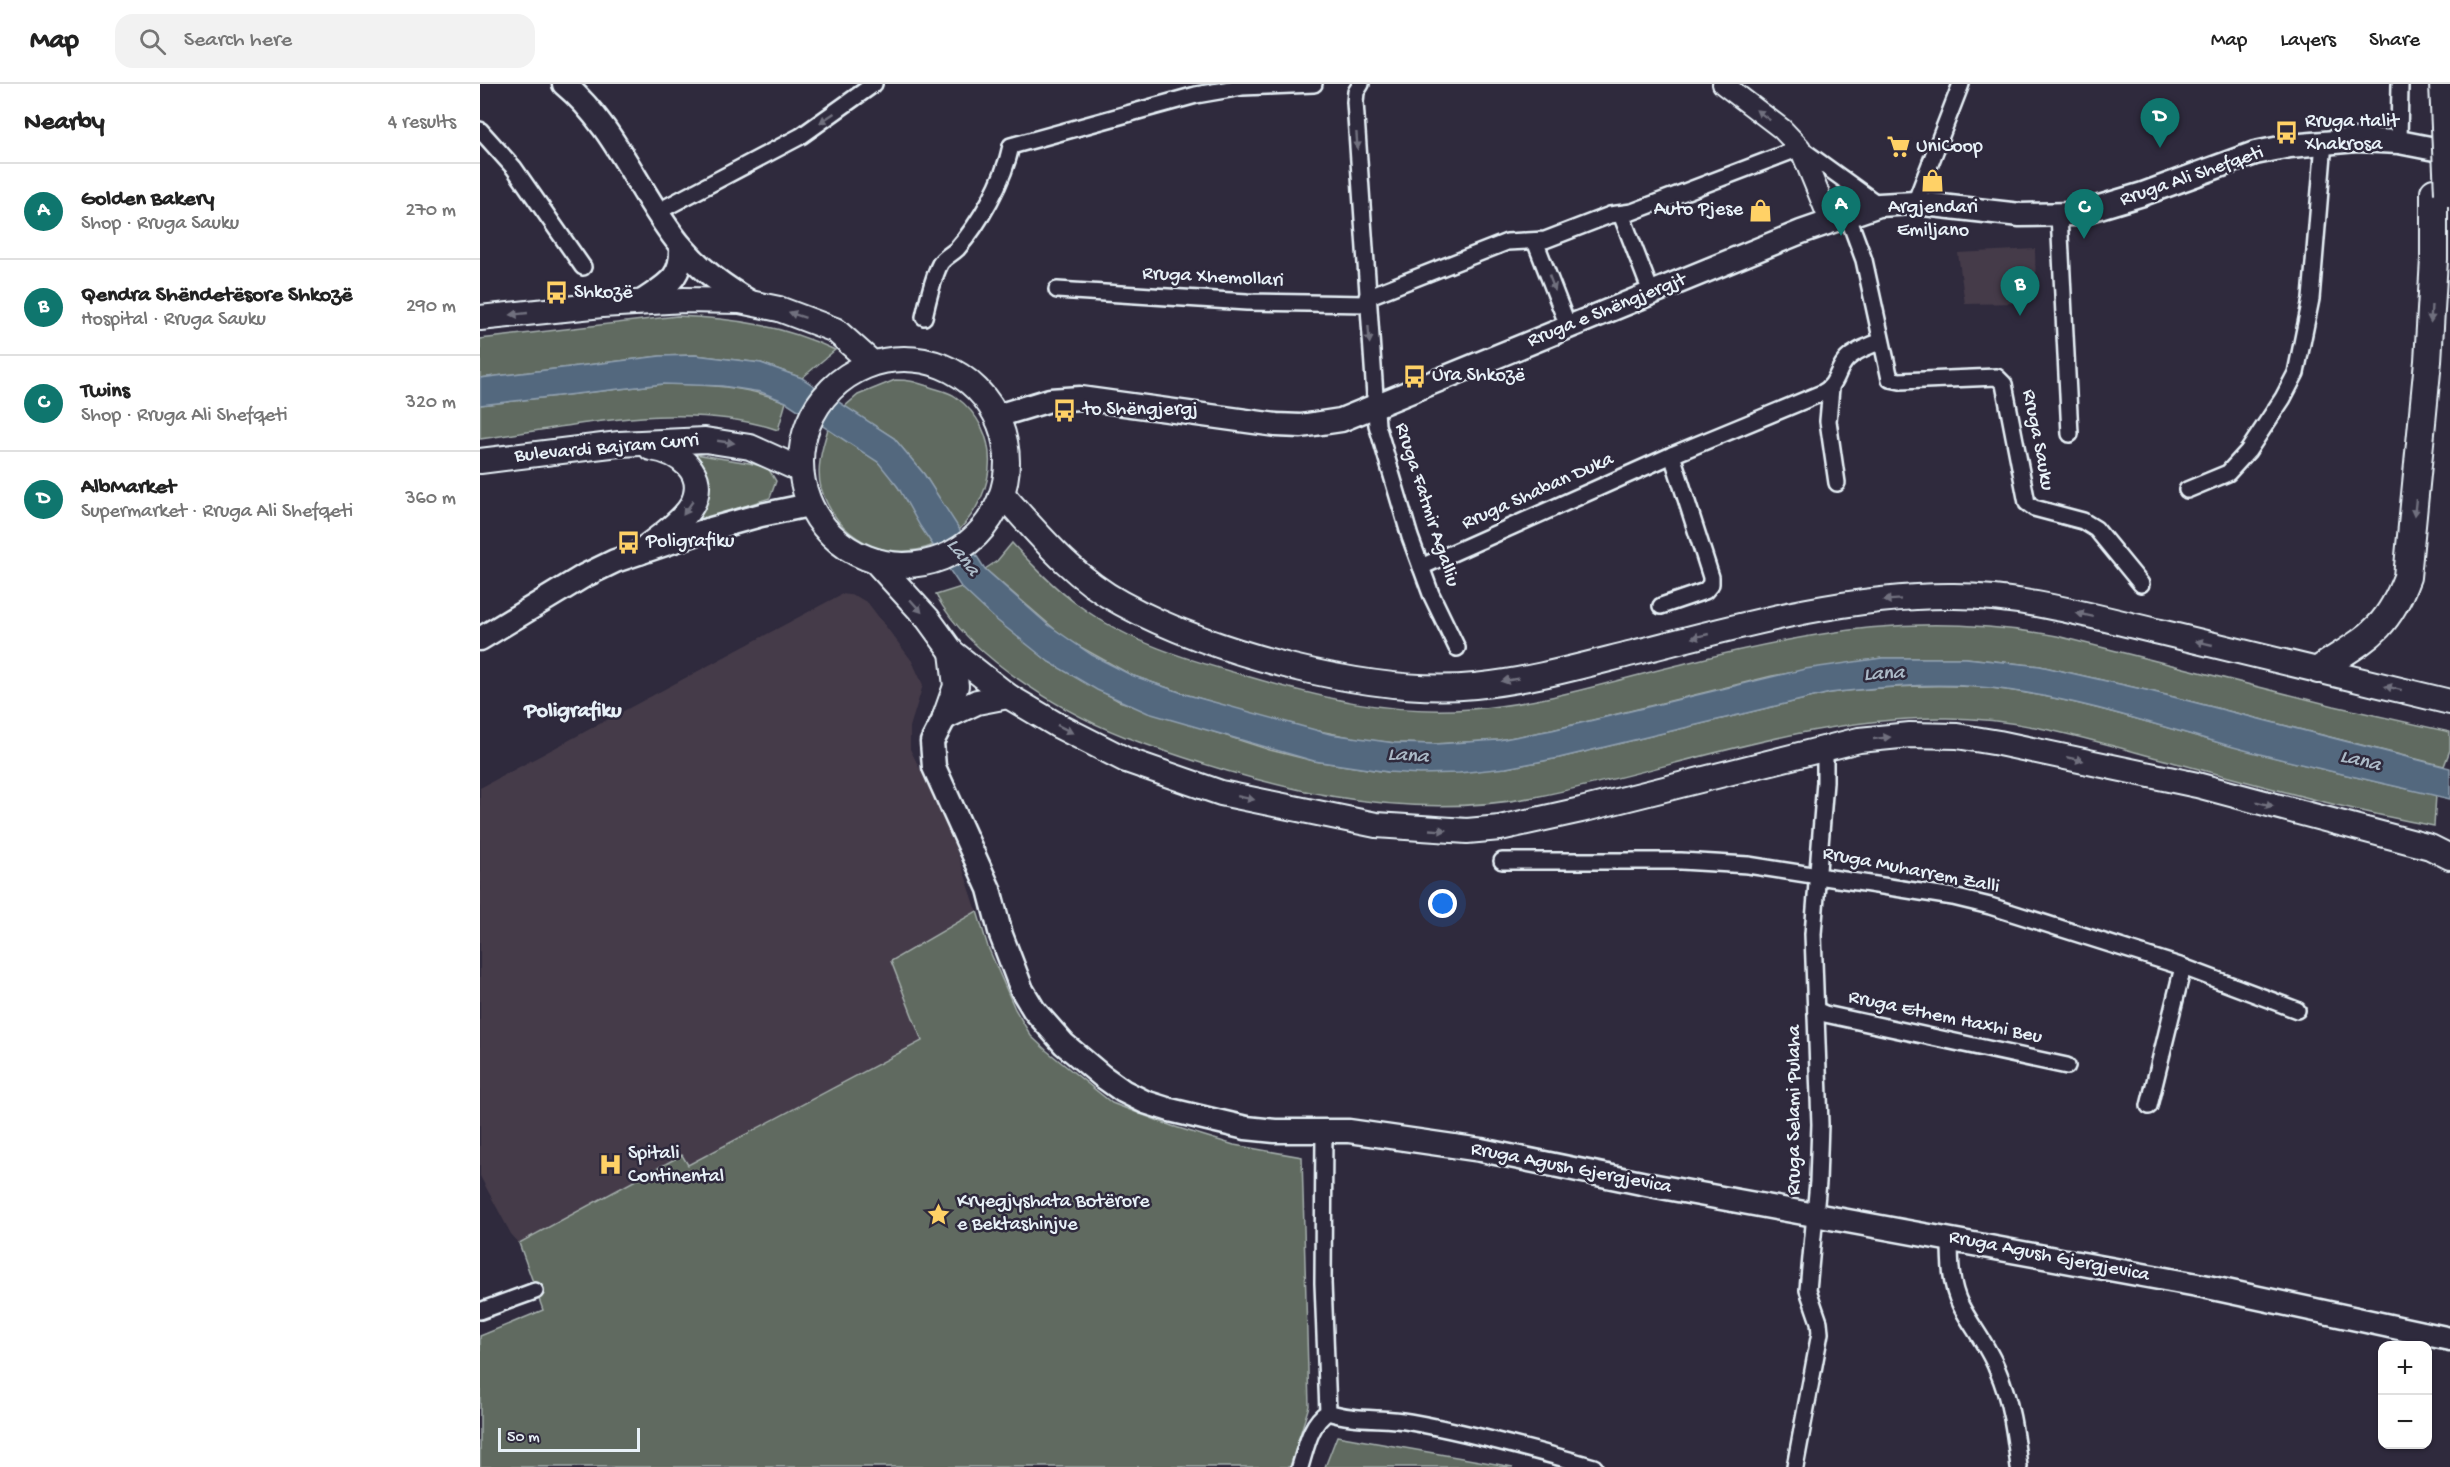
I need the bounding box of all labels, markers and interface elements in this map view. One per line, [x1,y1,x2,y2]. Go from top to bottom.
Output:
search box [115,14,535,68]
text: Map [30,25,79,58]
icon: search [136,25,169,58]
text: Search here [184,28,292,54]
text: Map [2211,29,2247,54]
text: Layers [2280,29,2336,54]
text: Share [2369,29,2420,54]
pin: D [2140,98,2180,148]
text: Nearby [24,108,105,139]
one-way arrow [1755,109,1770,121]
place label: Rruga Halit Xhakrosa [2304,111,2400,157]
text: 4 results [388,112,456,135]
one-way arrow [819,112,835,124]
bus stop icon: Rruga Halit Xhakrosa [2274,120,2300,146]
one-way arrow [1353,131,1362,150]
supermarket icon: UniCoop [1885,134,1911,160]
place label: UniCoop [1916,136,1983,159]
street label: Rruga Ali Shefqeti [2117,142,2267,212]
shop icon: Argjendari Emiljano [1920,168,1946,194]
pin: A [1822,186,1860,236]
text: Golden Bakery [81,187,214,213]
pin: C [2064,190,2104,239]
shop icon: Auto Pjese [1748,197,1774,223]
place label: Argjendari Emiljano [1888,197,1978,243]
place label: Auto Pjese [1654,199,1744,222]
text: A [38,200,49,223]
text: 270 m [406,200,456,223]
text: Shop · Rruga Sauku [81,213,239,236]
street label: Rruga Xhemollari [1142,263,1284,293]
pin: B [2000,266,2040,316]
street label: Rruga e Shëngjergjt [1524,268,1691,353]
one-way arrow [1548,274,1557,292]
bus stop icon: Shkozë [543,280,569,306]
place label: Shkozë [574,282,633,305]
text: Qendra Shëndetësore Shkozë [81,283,352,309]
text: B [38,296,49,319]
text: 290 m [406,296,456,319]
one-way arrow [2426,304,2435,323]
text: Hospital · Rruga Sauku [81,309,266,332]
one-way arrow [509,309,528,319]
one-way arrow [788,310,806,320]
one-way arrow [1365,326,1374,345]
bus stop icon: Ura Shkozë [1401,363,1427,389]
place label: Ura Shkozë [1432,365,1526,388]
text: Twins [81,379,130,405]
street label: Rruga Sauku [2016,388,2058,493]
text: C [38,392,49,415]
text: 320 m [406,392,456,415]
bus stop icon: to Shëngjergj [1052,397,1078,423]
place label: to Shëngjergj [1081,399,1198,422]
text: Shop · Rruga Ali Shefqeti [81,405,288,428]
street label: Rruga Fatmir Agalliu [1389,420,1464,590]
street label: Bulevardi Bajram Curri [513,429,700,469]
one-way arrow [717,438,736,447]
street label: Rruga Shaban Duka [1459,448,1618,536]
text: AlbMarket [81,475,176,501]
text: D [37,488,50,511]
text: 360 m [405,488,456,511]
one-way arrow [2410,498,2419,517]
one-way arrow [682,499,694,515]
text: Supermarket · Rruga Ali Shefqeti [81,501,353,524]
bus stop icon: Poligrafiku [615,529,641,555]
place label: Poligrafiku [645,531,735,554]
water label: Lana [940,534,985,583]
one-way arrow [1882,595,1901,604]
one-way arrow [909,598,922,613]
one-way arrow [2075,610,2094,619]
one-way arrow [1691,632,1710,642]
one-way arrow [2194,637,2213,647]
water label: Lana [1863,661,1906,689]
one-way arrow [1501,676,1520,685]
one-way arrow [2384,683,2402,693]
district label: Poligrafiku [523,699,622,725]
one-way arrow [1056,724,1073,734]
one-way arrow [1873,733,1892,743]
water label: Lana [1387,743,1431,771]
water label: Lana [2337,745,2384,779]
one-way arrow [2066,755,2085,764]
one-way arrow [1237,794,1256,803]
one-way arrow [2256,799,2274,809]
one-way arrow [1429,825,1448,834]
street label: Rruga Muharrem Zalli [1821,843,2001,899]
your location [1428,889,1457,918]
street label: Rruga Ethem Haxhi Beu [1846,986,2045,1050]
street label: Rruga Selami Pulaha [1784,1024,1807,1195]
street label: Rruga Agush Gjergjevica [1469,1138,1674,1200]
place label: Spitali Continental [628,1143,724,1189]
hospital icon: Spitali Continental [597,1152,623,1178]
place label: Kryegjyshata Botërore e Bektashinjve [957,1191,1150,1237]
place icon: Kryegjyshata Botërore e Bektashinjve [926,1201,952,1227]
street label: Rruga Agush Gjergjevica [1947,1226,2152,1288]
map controls [2378,1341,2432,1449]
button: + [2378,1341,2432,1395]
button: − [2378,1395,2432,1449]
scale bar [498,1425,640,1452]
text: 50 m [507,1429,540,1448]

